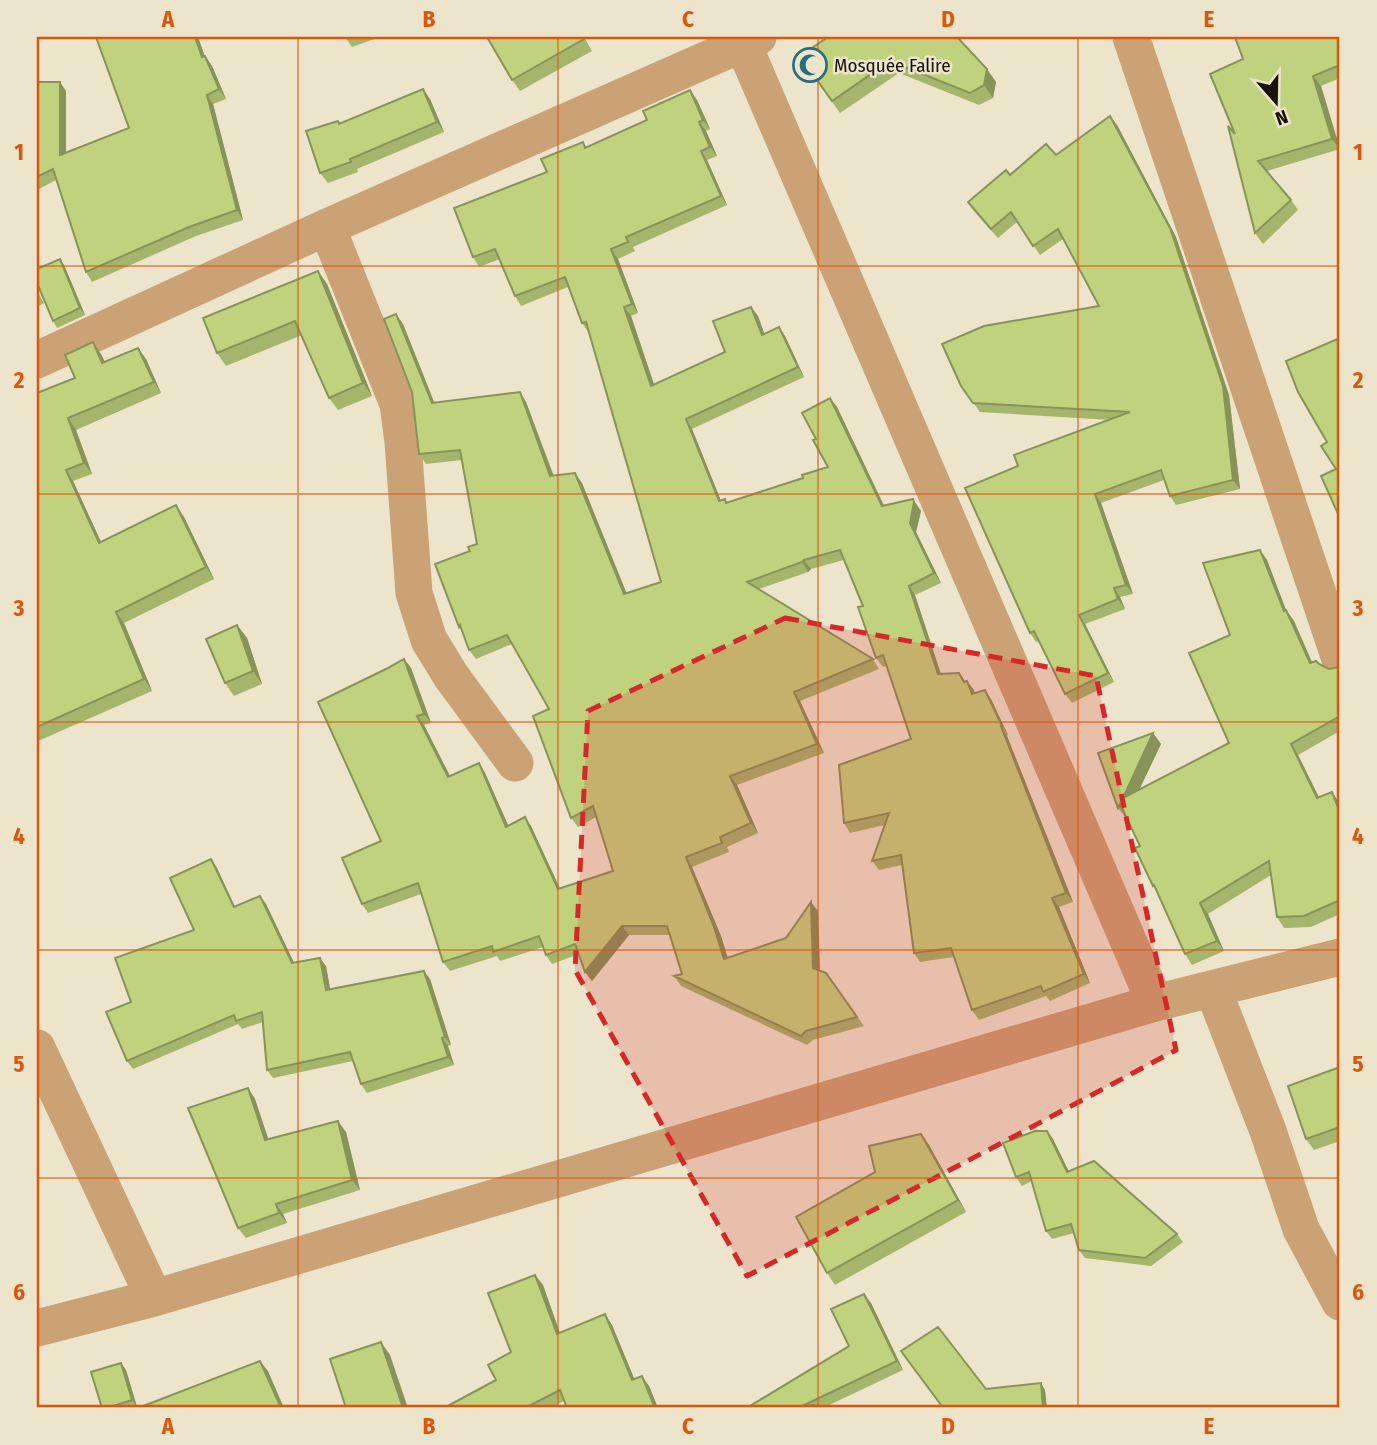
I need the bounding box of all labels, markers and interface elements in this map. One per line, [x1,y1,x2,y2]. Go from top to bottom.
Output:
text: A [161,5,175,33]
text: B [423,5,436,33]
text: C [682,5,694,33]
text: D [941,5,955,33]
text: E [1204,5,1215,33]
mosque icon: Mosquée Falire [791,46,829,84]
place label: Mosquée Falire [834,54,951,77]
north arrow [1240,66,1310,136]
text: N [1272,105,1291,130]
text: 1 [14,138,24,166]
text: 1 [1353,138,1363,166]
text: 2 [13,366,25,394]
text: 2 [1352,366,1364,394]
text: 3 [13,594,25,622]
text: 3 [1352,594,1364,622]
text: 4 [13,822,25,850]
text: 4 [1352,822,1364,850]
text: 5 [13,1050,25,1078]
text: 5 [1352,1050,1364,1078]
text: 6 [13,1278,25,1306]
text: 6 [1352,1278,1364,1306]
text: A [161,1412,175,1440]
text: B [423,1412,436,1440]
text: C [682,1412,694,1440]
text: D [941,1412,955,1440]
text: E [1204,1412,1215,1440]

